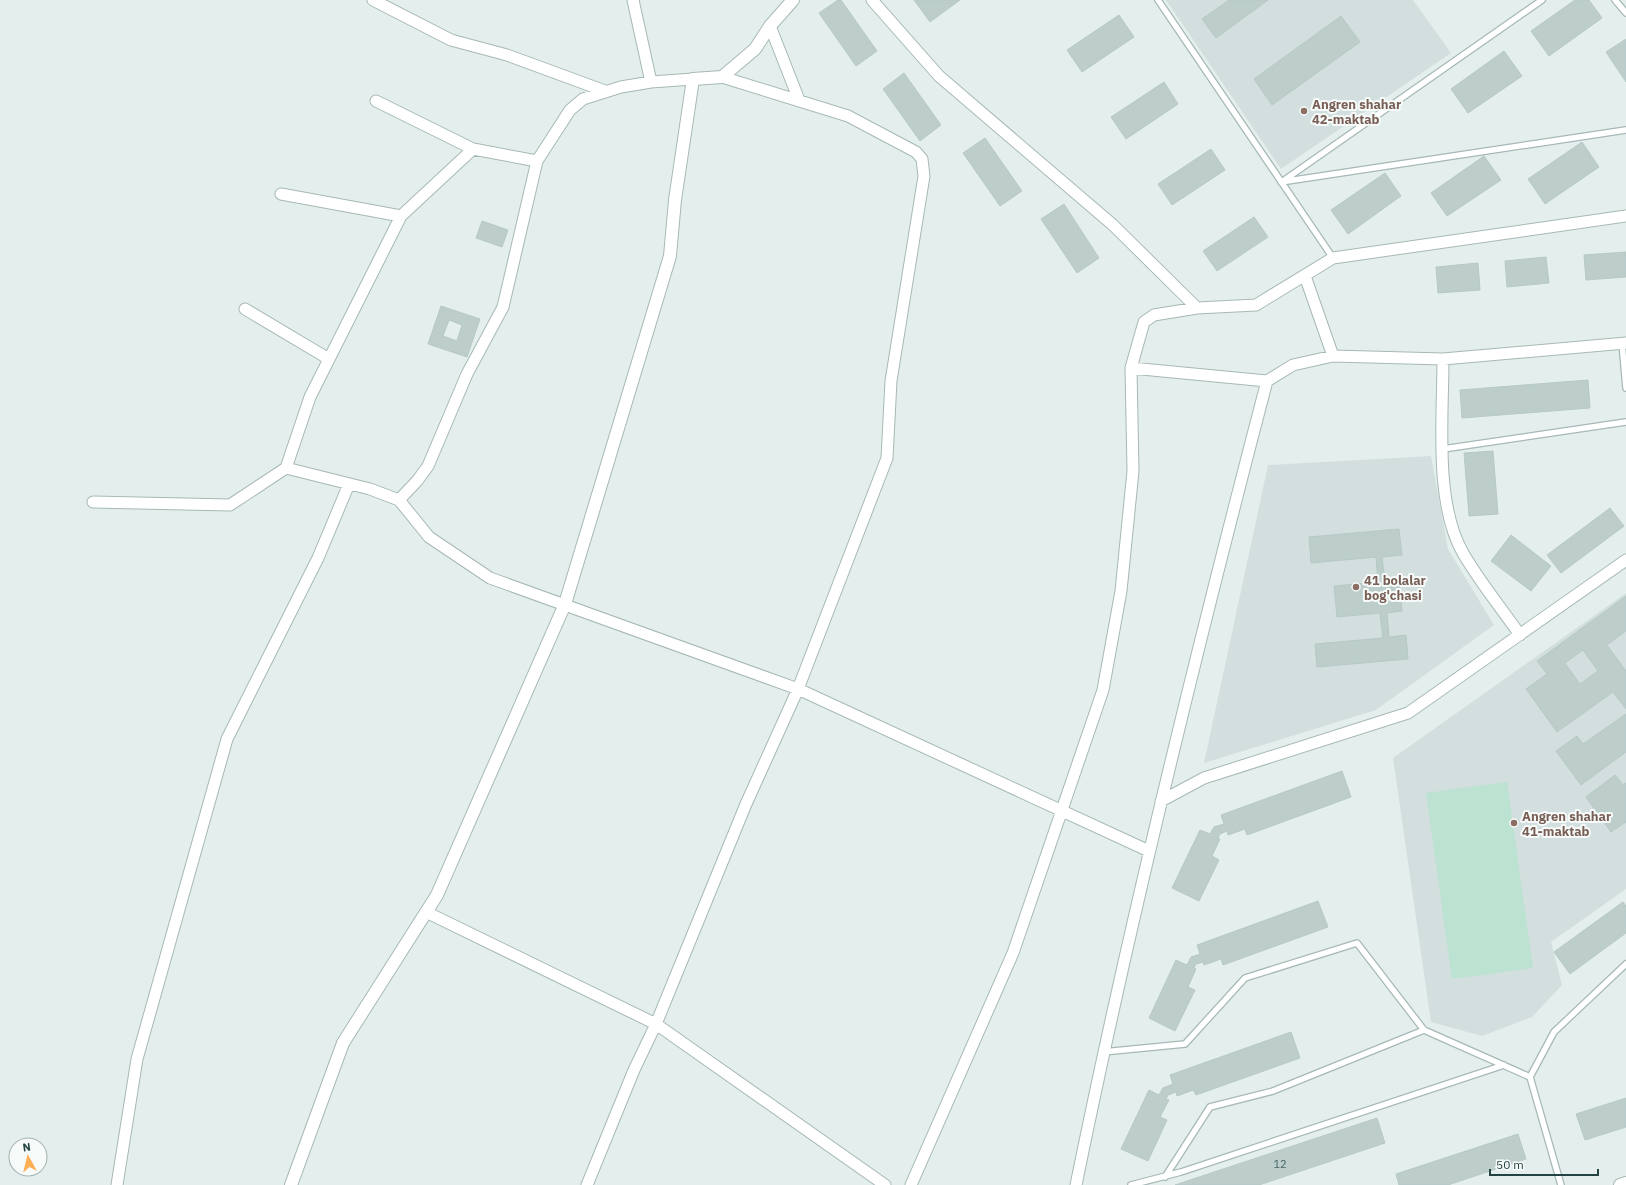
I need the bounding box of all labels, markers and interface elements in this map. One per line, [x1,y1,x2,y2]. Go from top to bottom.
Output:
place label: Angren shahar 42-maktab [1312,96,1401,128]
marker: Angren shahar 42-maktab [1299,106,1309,116]
place label: 41 bolalar bog'chasi [1364,572,1426,604]
marker: 41 bolalar bog'chasi [1351,582,1361,592]
place label: Angren shahar 41-maktab [1522,808,1611,840]
marker: Angren shahar 41-maktab [1509,818,1519,828]
north arrow [8,1137,48,1177]
text: N [22,1140,32,1155]
scale bar [1490,1151,1598,1177]
house number: 12 [1273,1157,1287,1171]
text: 50 m [1496,1157,1524,1172]

